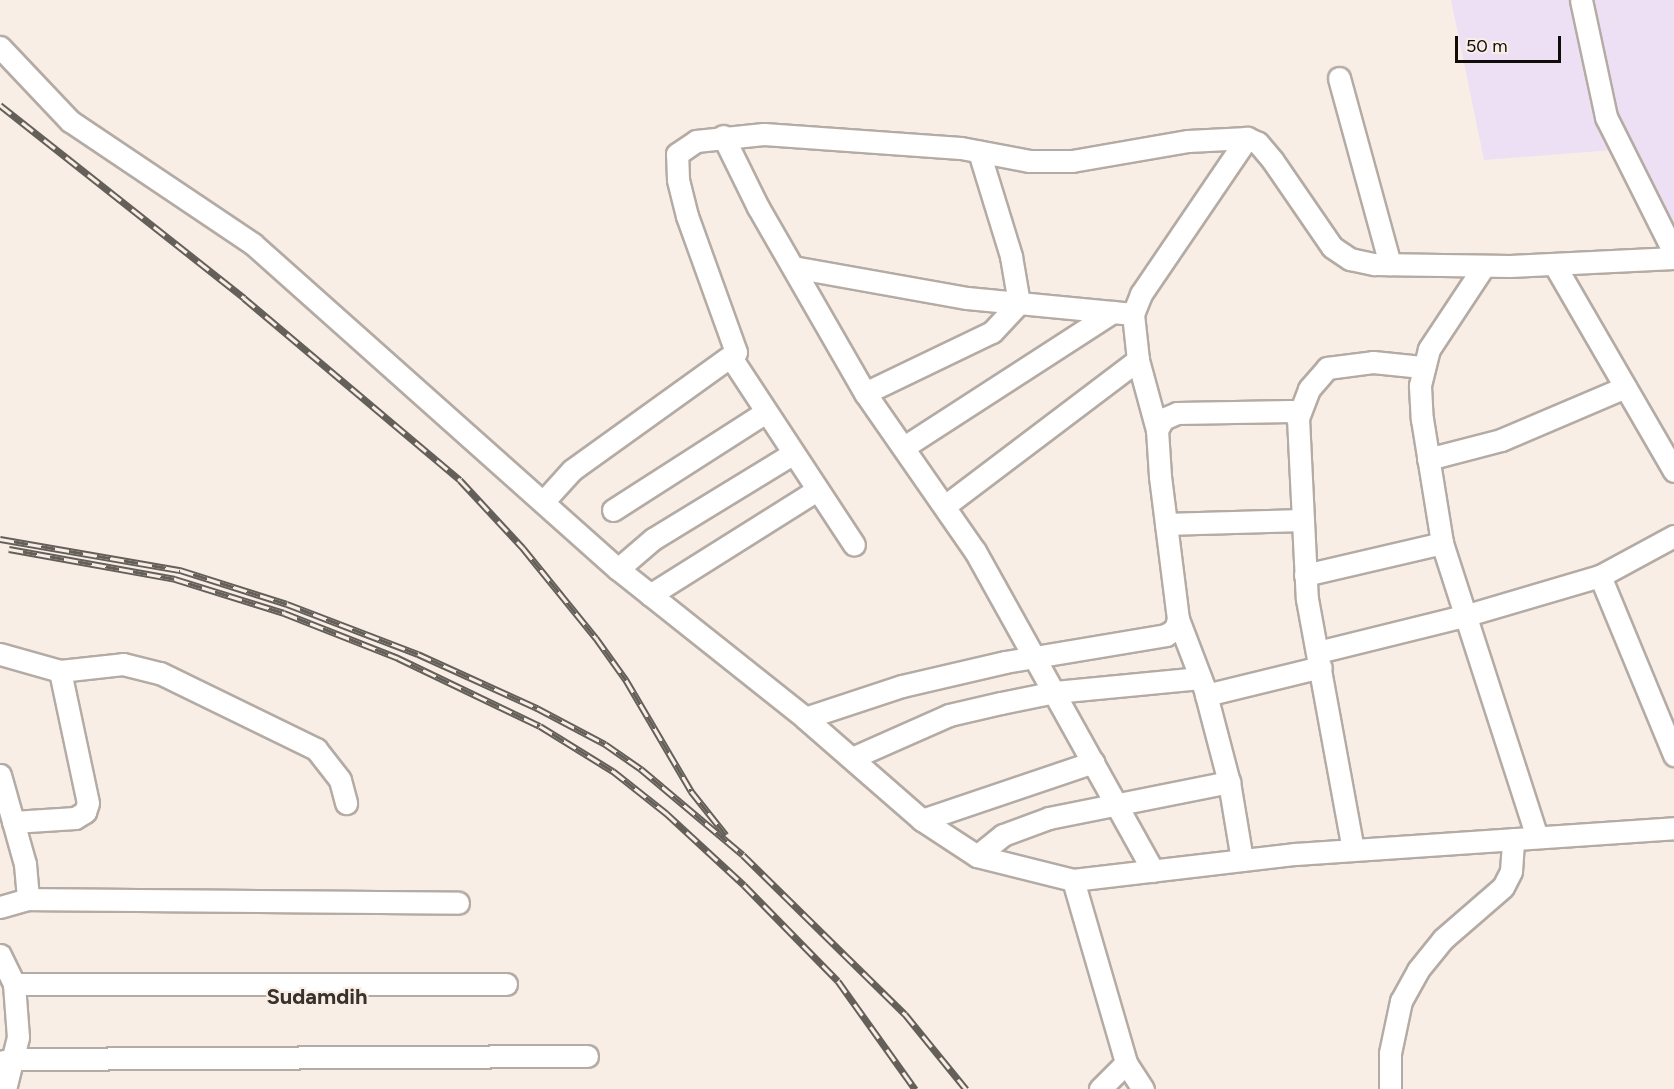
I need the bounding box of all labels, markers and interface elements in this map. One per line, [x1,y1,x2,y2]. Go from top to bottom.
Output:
scale bar [1458,24,1564,62]
text: 50 m [1466,35,1508,57]
district label: Sudamdih [266,984,368,1010]

